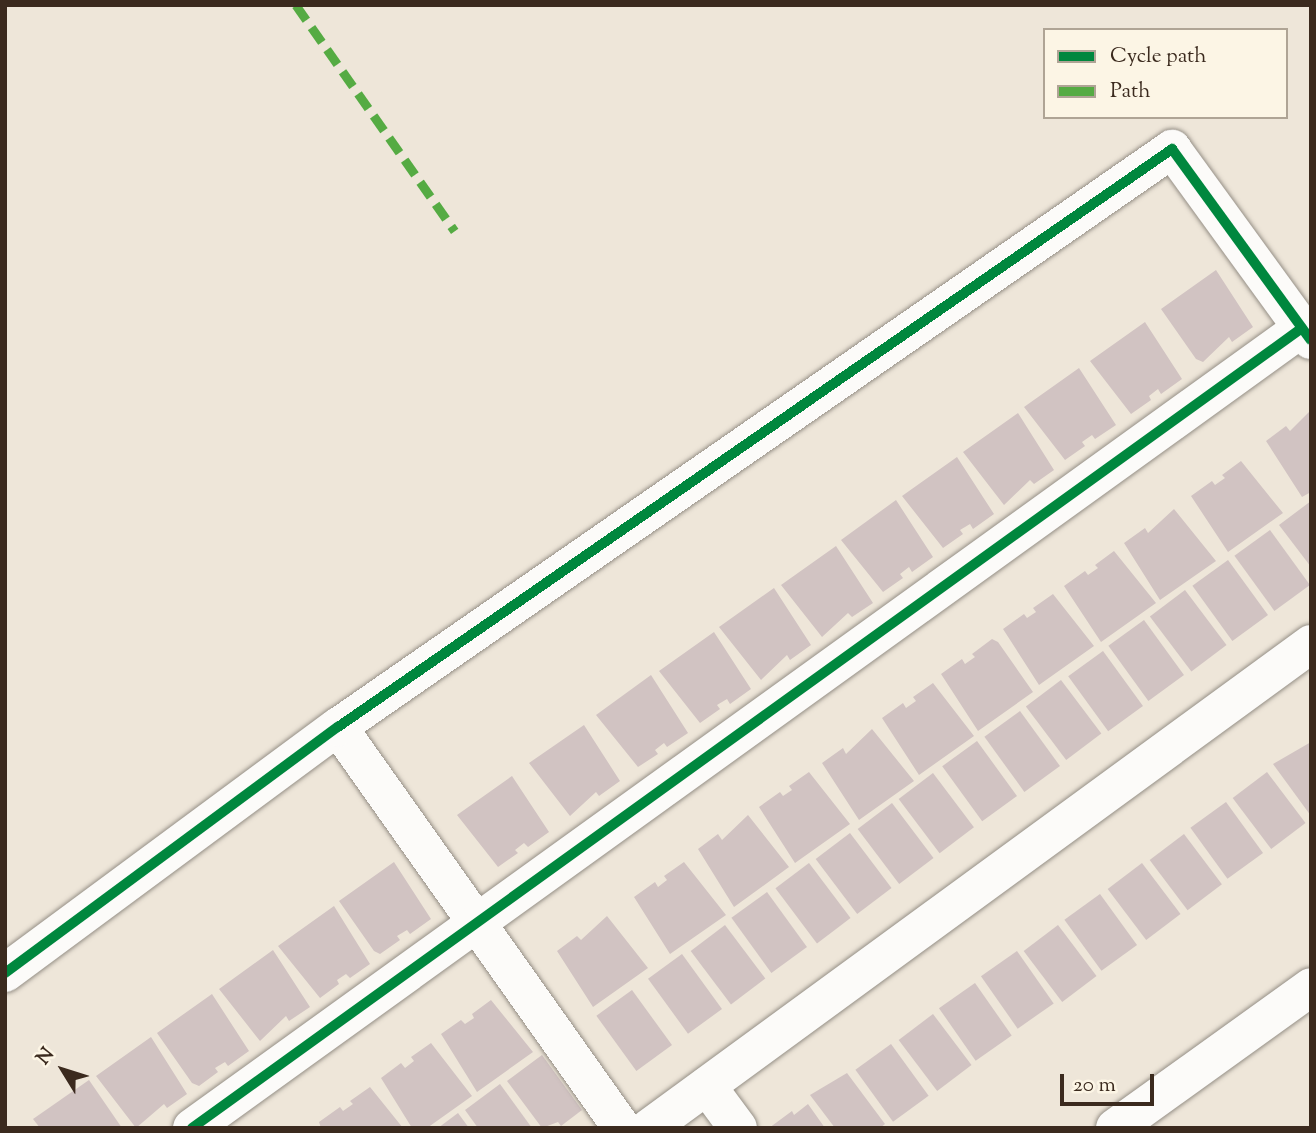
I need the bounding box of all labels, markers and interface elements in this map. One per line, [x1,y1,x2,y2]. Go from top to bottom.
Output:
legend [1043,28,1288,119]
text: Cycle path [1110,42,1207,72]
text: Path [1110,77,1151,107]
north arrow [28,1035,98,1105]
text: N [31,1042,61,1071]
scale bar [1064,1060,1158,1104]
text: 20 m [1073,1071,1116,1101]

